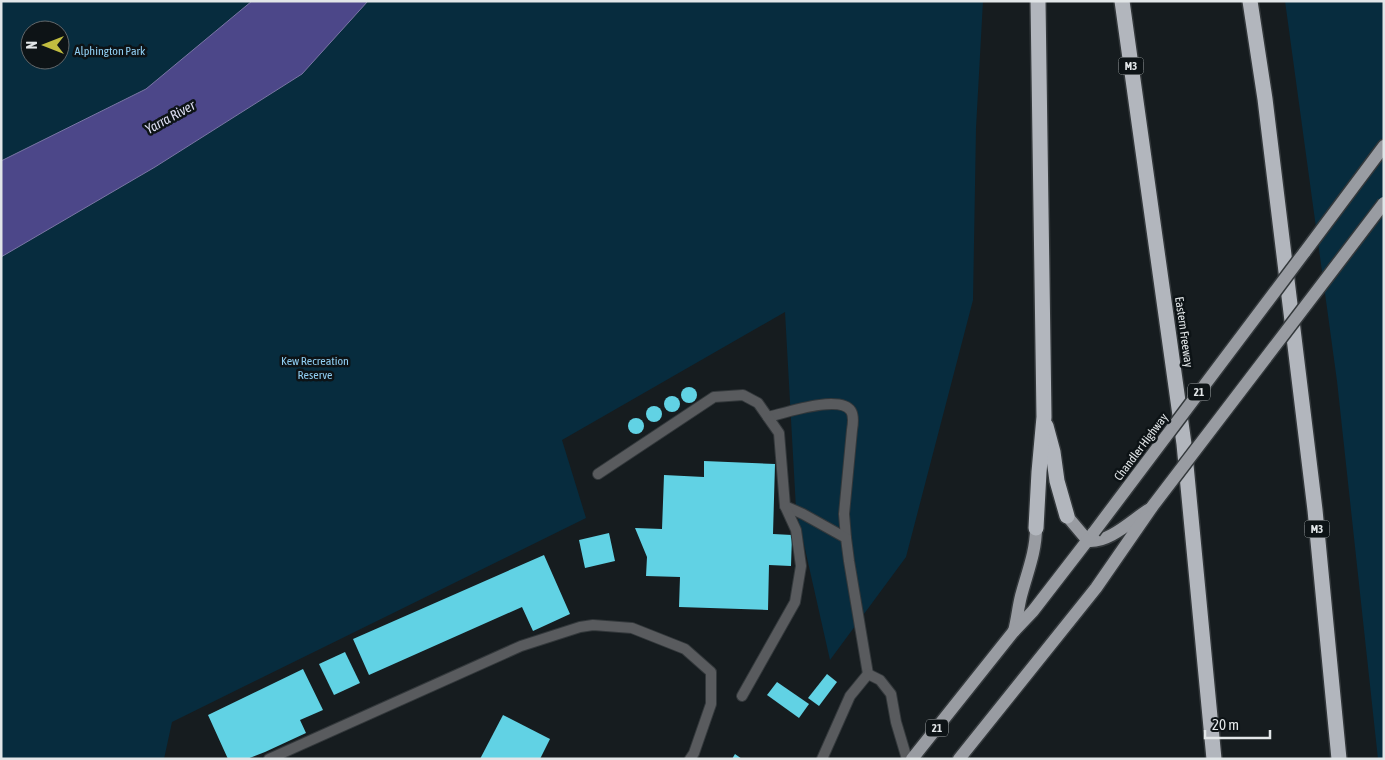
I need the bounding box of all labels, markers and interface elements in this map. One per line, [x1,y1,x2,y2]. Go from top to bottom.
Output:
north arrow [20,20,70,70]
text: N [24,41,40,49]
park label: Alphington Park [75,44,146,58]
road number: M3 [1118,58,1144,74]
water label: Yarra River [142,96,198,137]
street label: Eastern Freeway [1172,296,1196,368]
park label: Kew Recreation Reserve [281,354,349,382]
road number: 21 [1188,384,1210,401]
street label: Chandler Highway [1111,411,1171,483]
road number: M3 [1304,520,1330,538]
scale bar [1205,708,1270,740]
text: 20 m [1212,716,1239,733]
road number: 21 [926,720,948,736]

